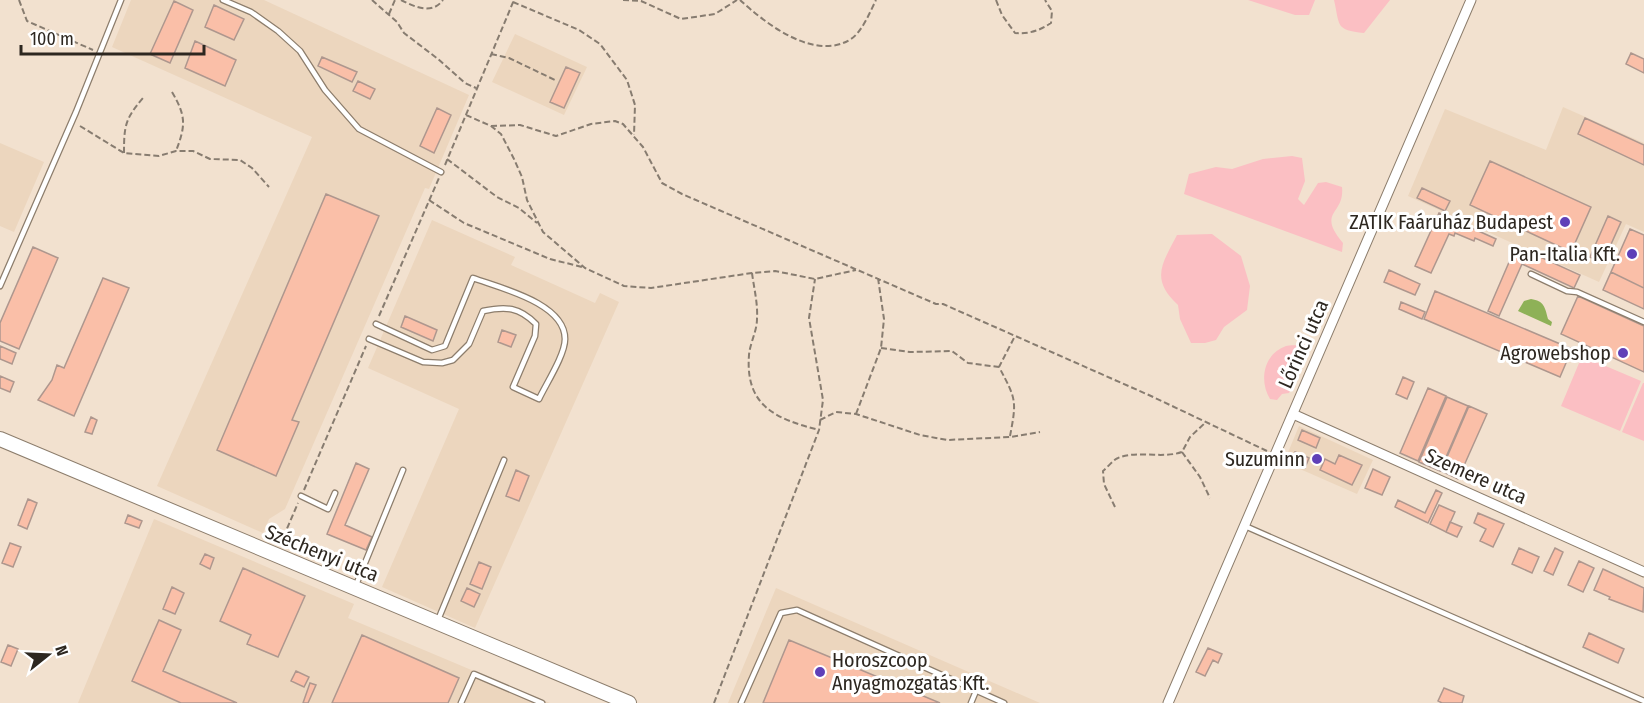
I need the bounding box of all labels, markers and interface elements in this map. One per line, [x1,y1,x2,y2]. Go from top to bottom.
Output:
scale bar [21,18,204,56]
text: 100 m [30,28,74,50]
place label: ZATIK Faáruház Budapest [1349,210,1553,234]
marker: ZATIK Faáruház Budapest [1558,215,1572,229]
place label: Pan-Italia Kft. [1510,242,1620,266]
marker: Pan-Italia Kft. [1625,247,1639,261]
street label: Lőrinci utca [1273,296,1333,392]
place label: Agrowebshop [1500,341,1611,365]
marker: Agrowebshop [1616,346,1630,360]
street label: Szemere utca [1422,443,1530,509]
place label: Suzuminn [1225,447,1305,471]
marker: Suzuminn [1310,452,1324,466]
street label: Széchenyi utca [262,519,382,587]
north arrow [18,625,78,685]
text: N [51,643,72,658]
place label: Horoszcoop Anyagmozgatás Kft. [832,648,989,695]
marker: Horoszcoop Anyagmozgatás Kft. [813,665,827,679]

